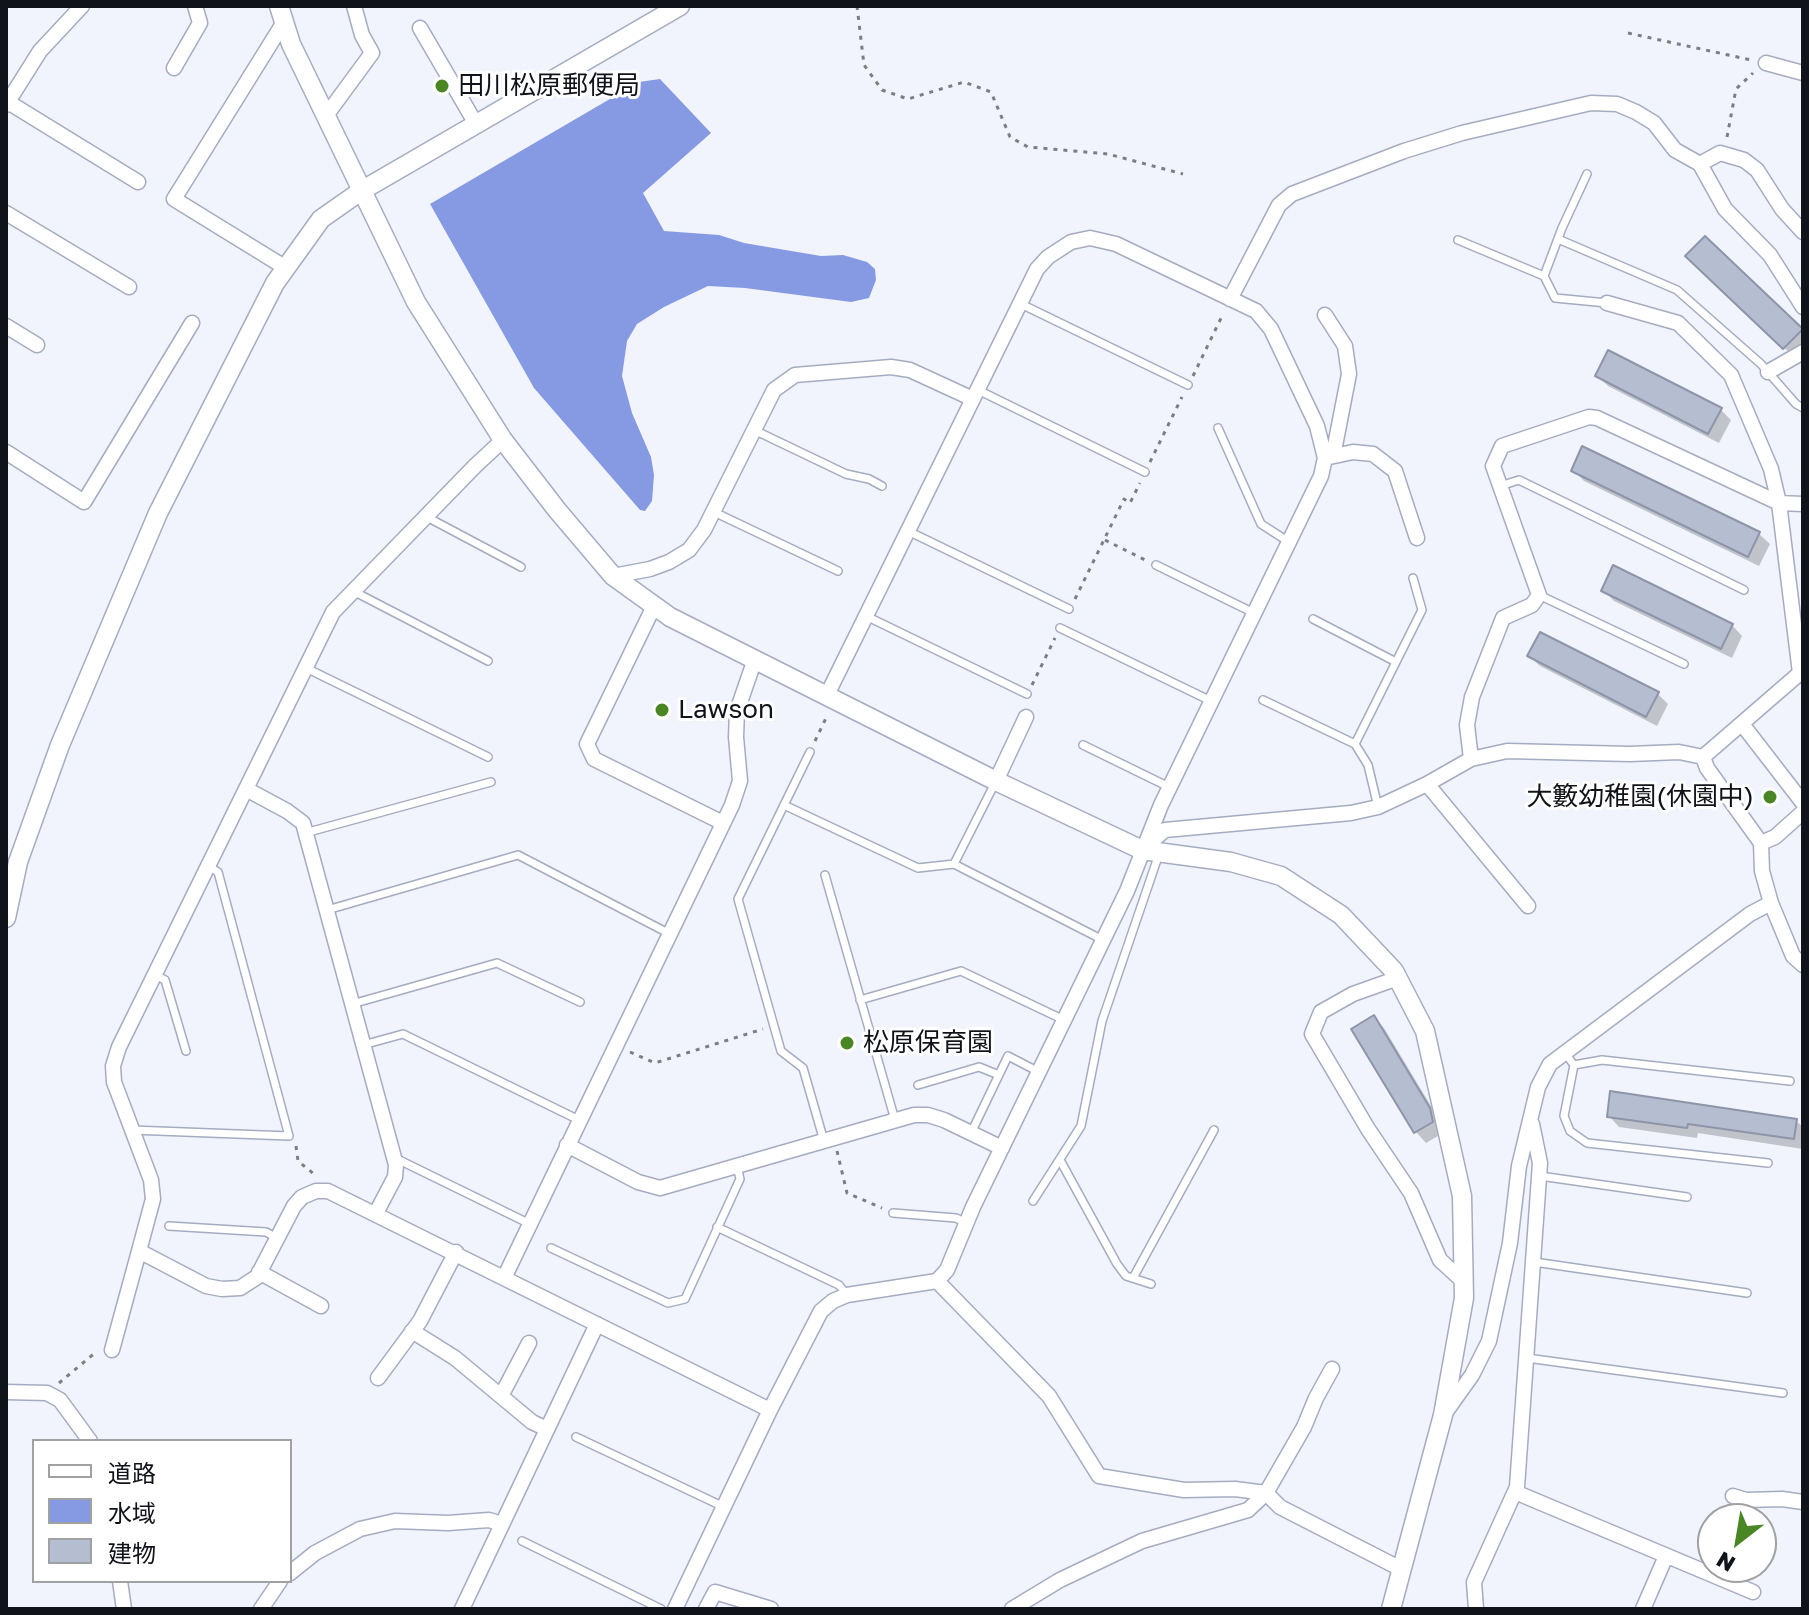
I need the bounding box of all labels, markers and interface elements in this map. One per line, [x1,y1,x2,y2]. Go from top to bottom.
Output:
place label: 田川松原郵便局 [458,70,640,102]
marker: 田川松原郵便局 [433,77,451,95]
place label: Lawson [678,694,774,726]
marker: Lawson [653,701,671,719]
place label: 大籔幼稚園(休園中) [1526,781,1754,813]
marker: 大籔幼稚園(休園中) [1761,788,1779,806]
place label: 松原保育園 [863,1027,993,1059]
marker: 松原保育園 [838,1034,856,1052]
legend [32,1439,292,1583]
text: 道路 [108,1458,156,1487]
text: 水域 [108,1498,156,1527]
north arrow [1697,1503,1777,1583]
text: 建物 [108,1538,156,1567]
text: N [1711,1546,1740,1578]

